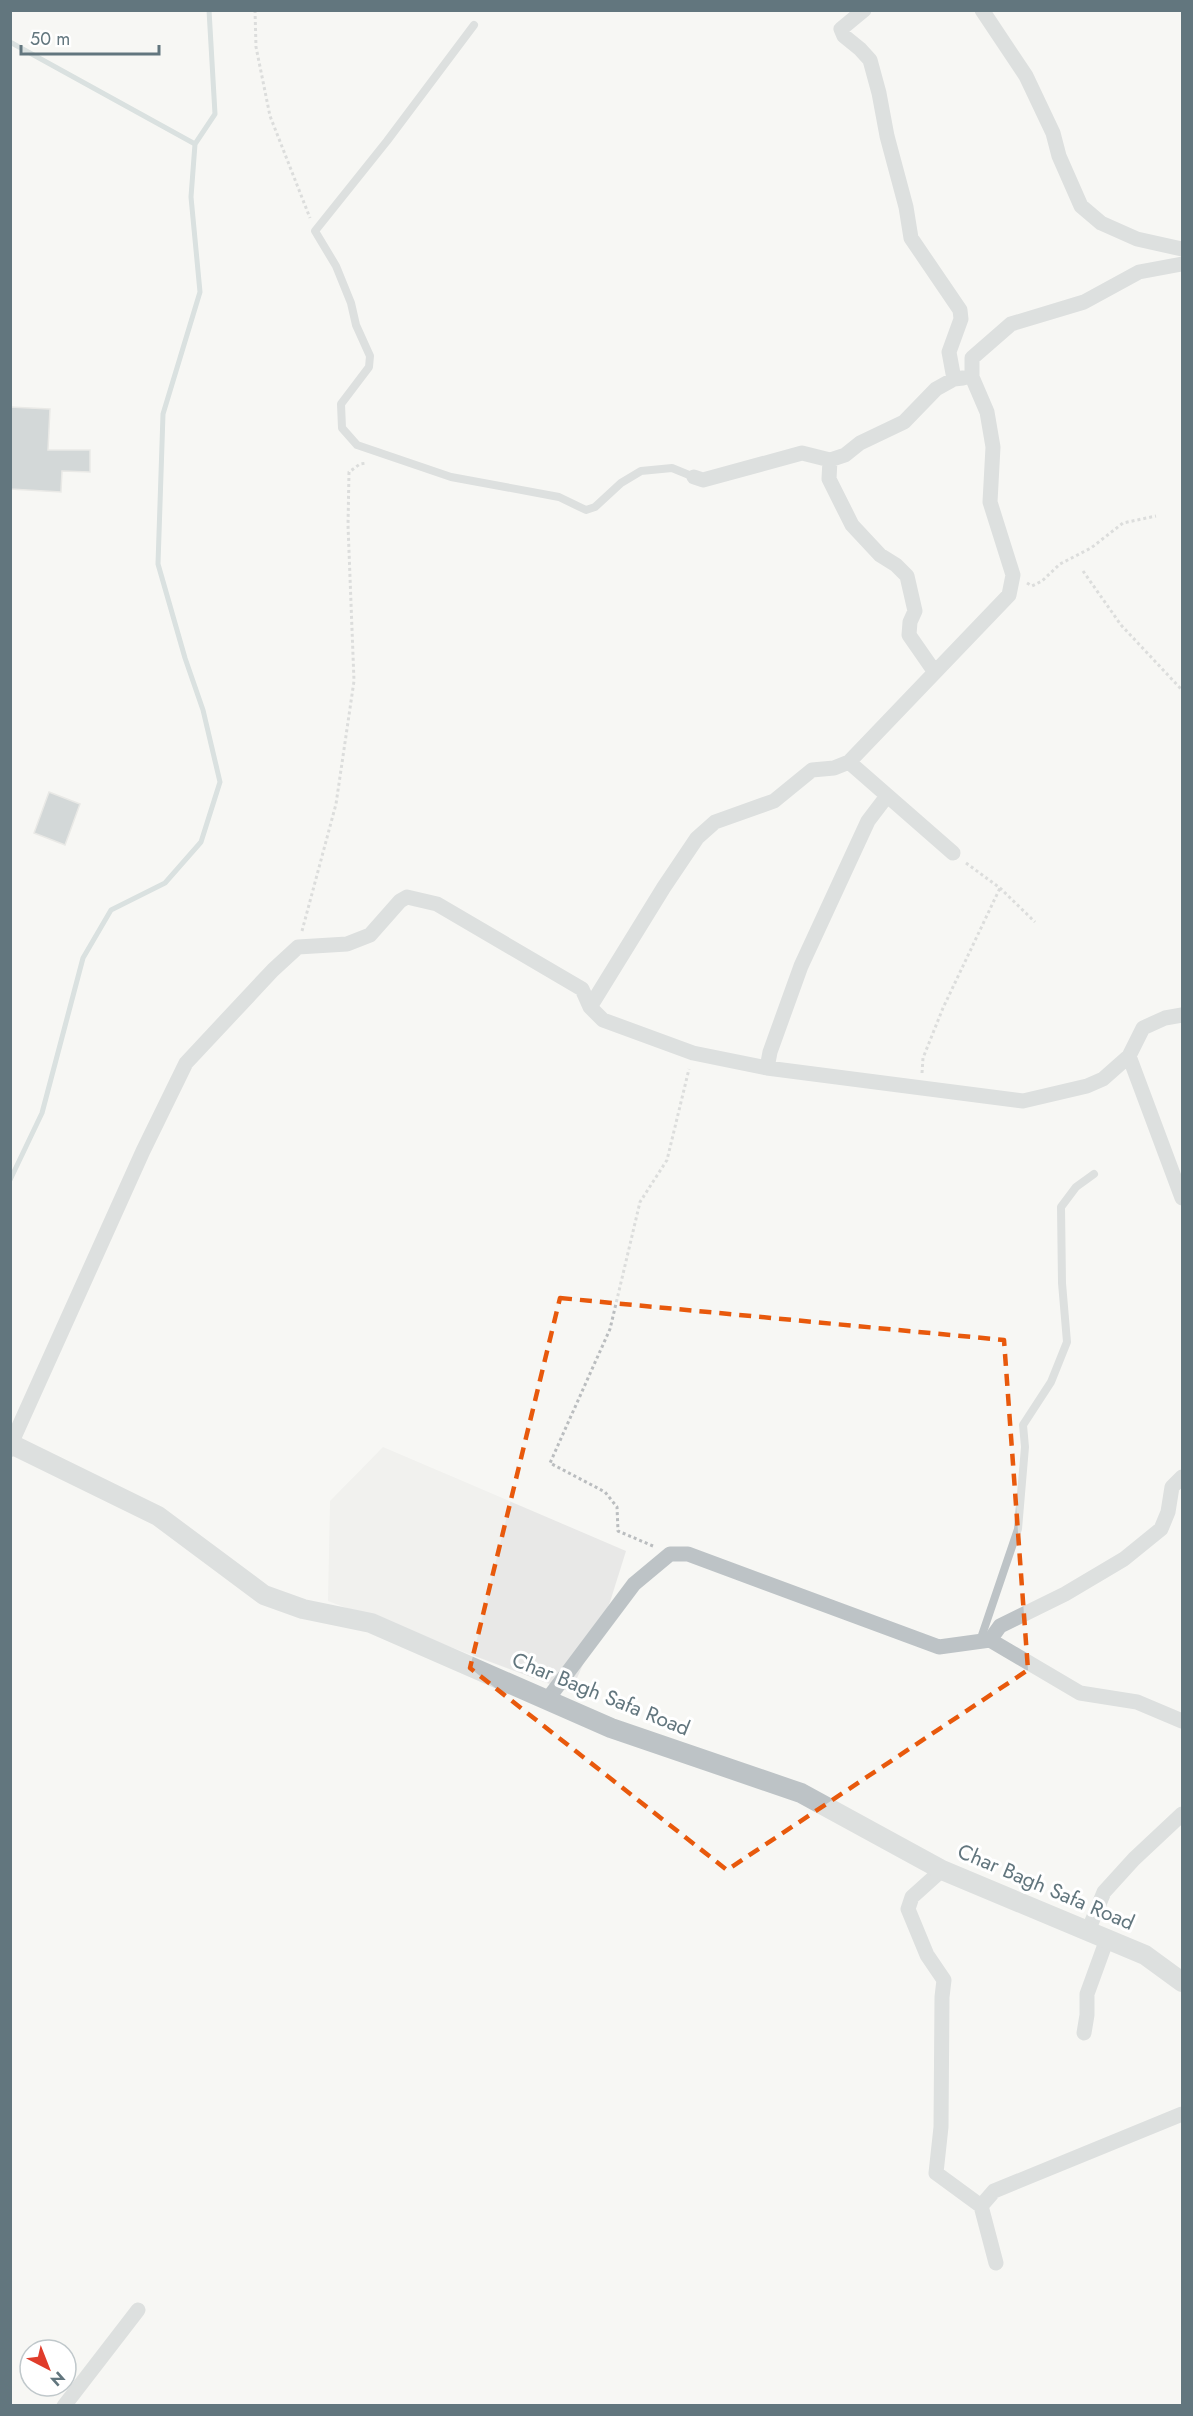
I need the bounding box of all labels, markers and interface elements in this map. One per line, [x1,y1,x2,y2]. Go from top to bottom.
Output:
scale bar [21,18,159,56]
text: 50 m [30,26,70,52]
street label: Char Bagh Safa Road [508,1645,694,1743]
street label: Char Bagh Safa Road [953,1836,1139,1938]
north arrow [18,2338,78,2398]
text: N [45,2366,70,2392]

